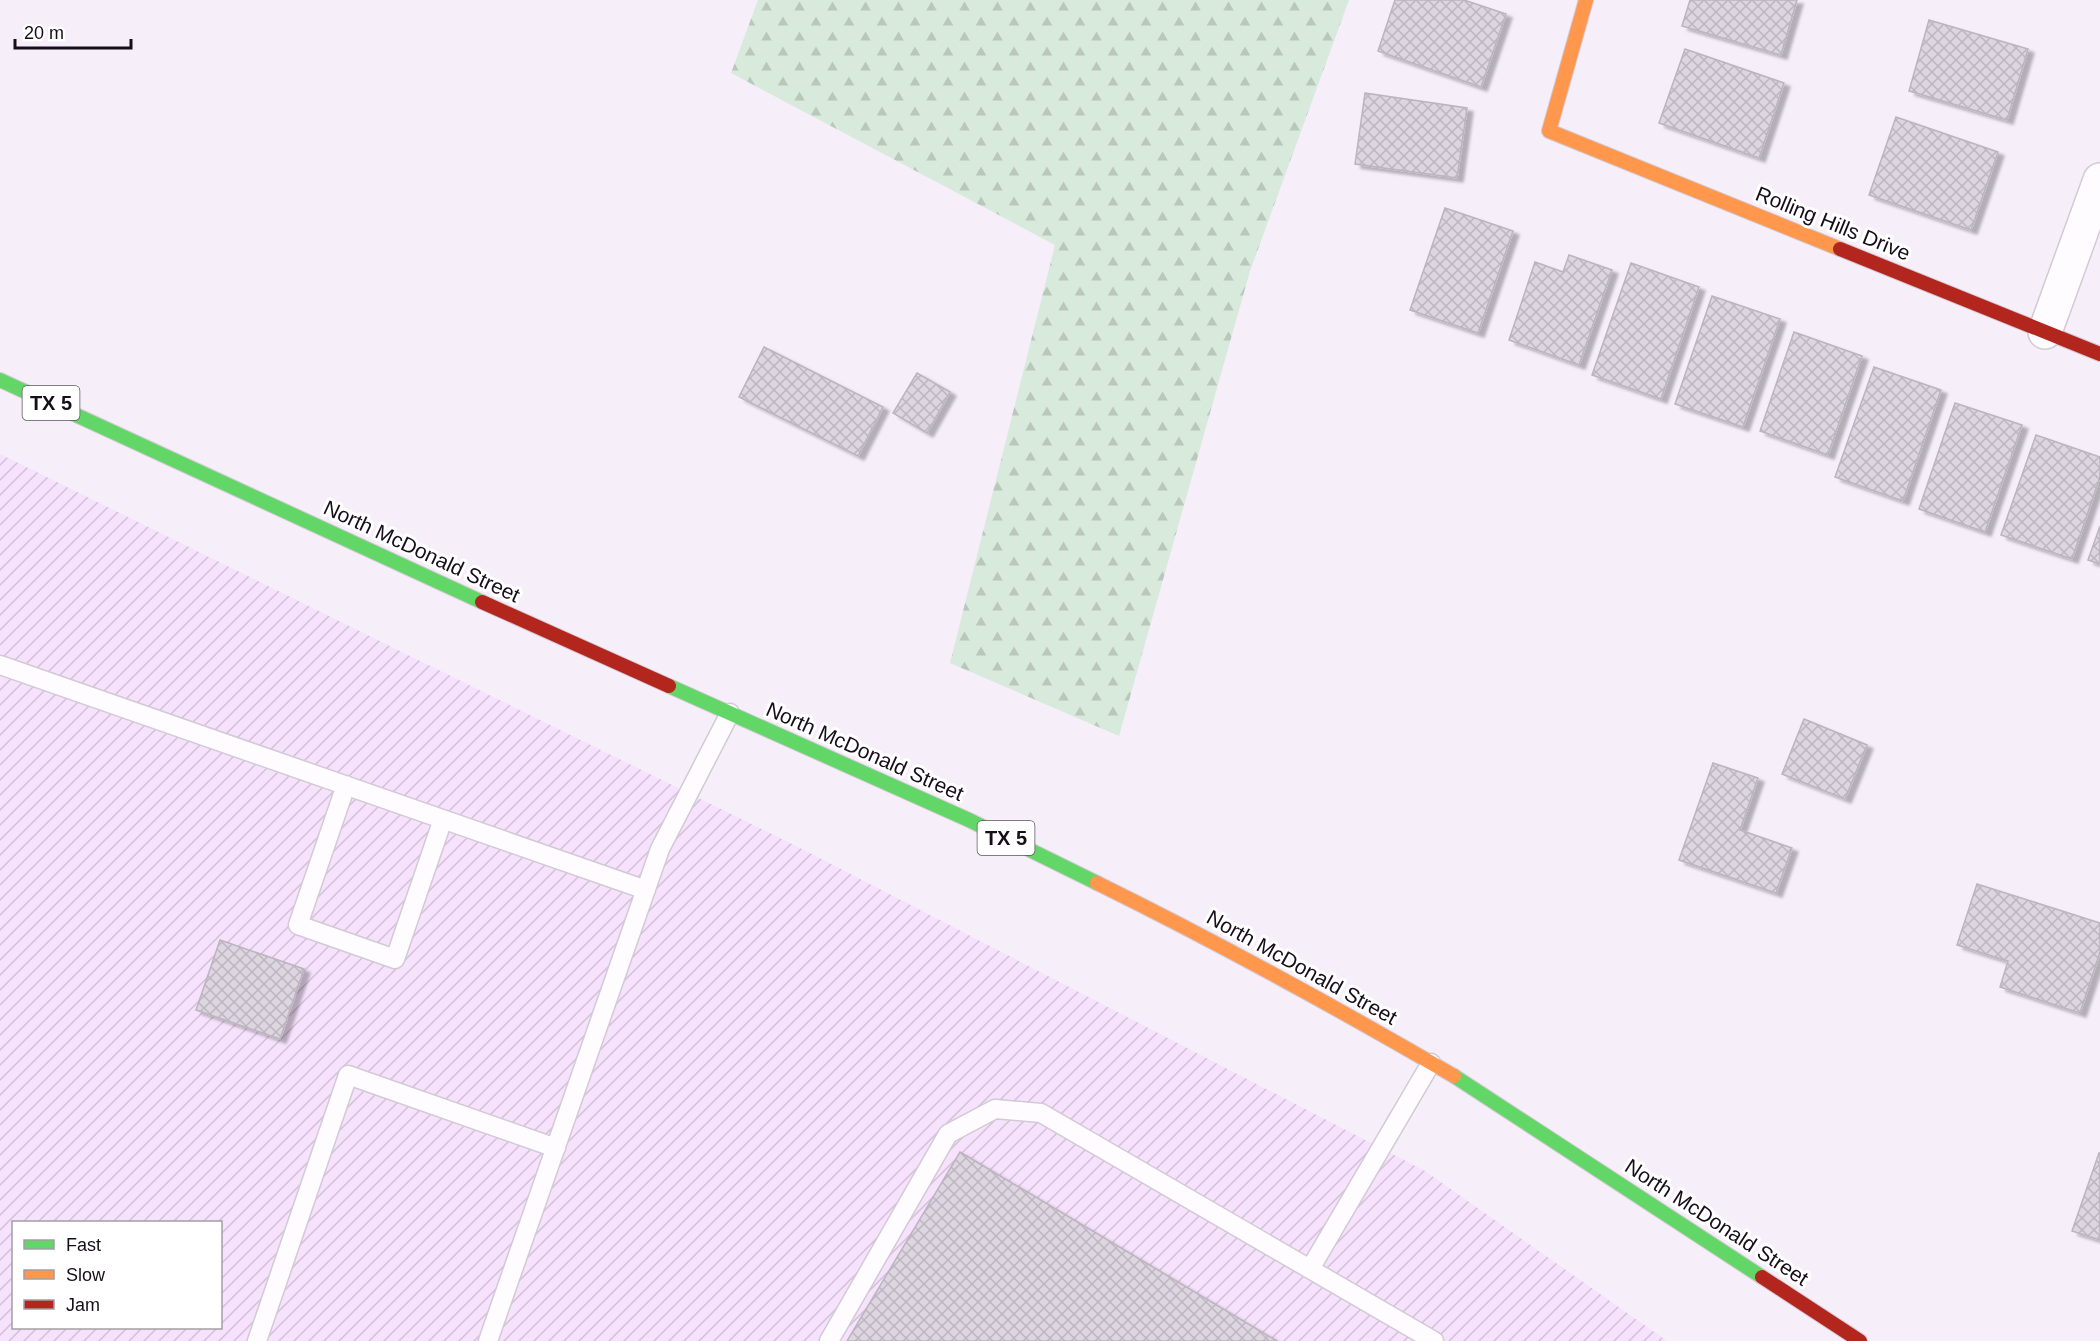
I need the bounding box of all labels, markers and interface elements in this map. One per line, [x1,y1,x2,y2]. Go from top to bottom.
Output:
scale bar [15,12,130,50]
text: 20 m [24,23,64,43]
street label: Rolling Hills Drive [1752,182,1914,264]
road number: TX 5 [22,386,80,420]
street label: North McDonald Street [320,495,524,607]
street label: North McDonald Street [763,697,967,805]
road number: TX 5 [978,821,1034,855]
street label: North McDonald Street [1203,905,1401,1029]
street label: North McDonald Street [1621,1154,1813,1290]
legend [12,1221,222,1329]
text: Fast [66,1235,101,1255]
text: Slow [66,1265,106,1285]
text: Jam [66,1295,100,1315]

